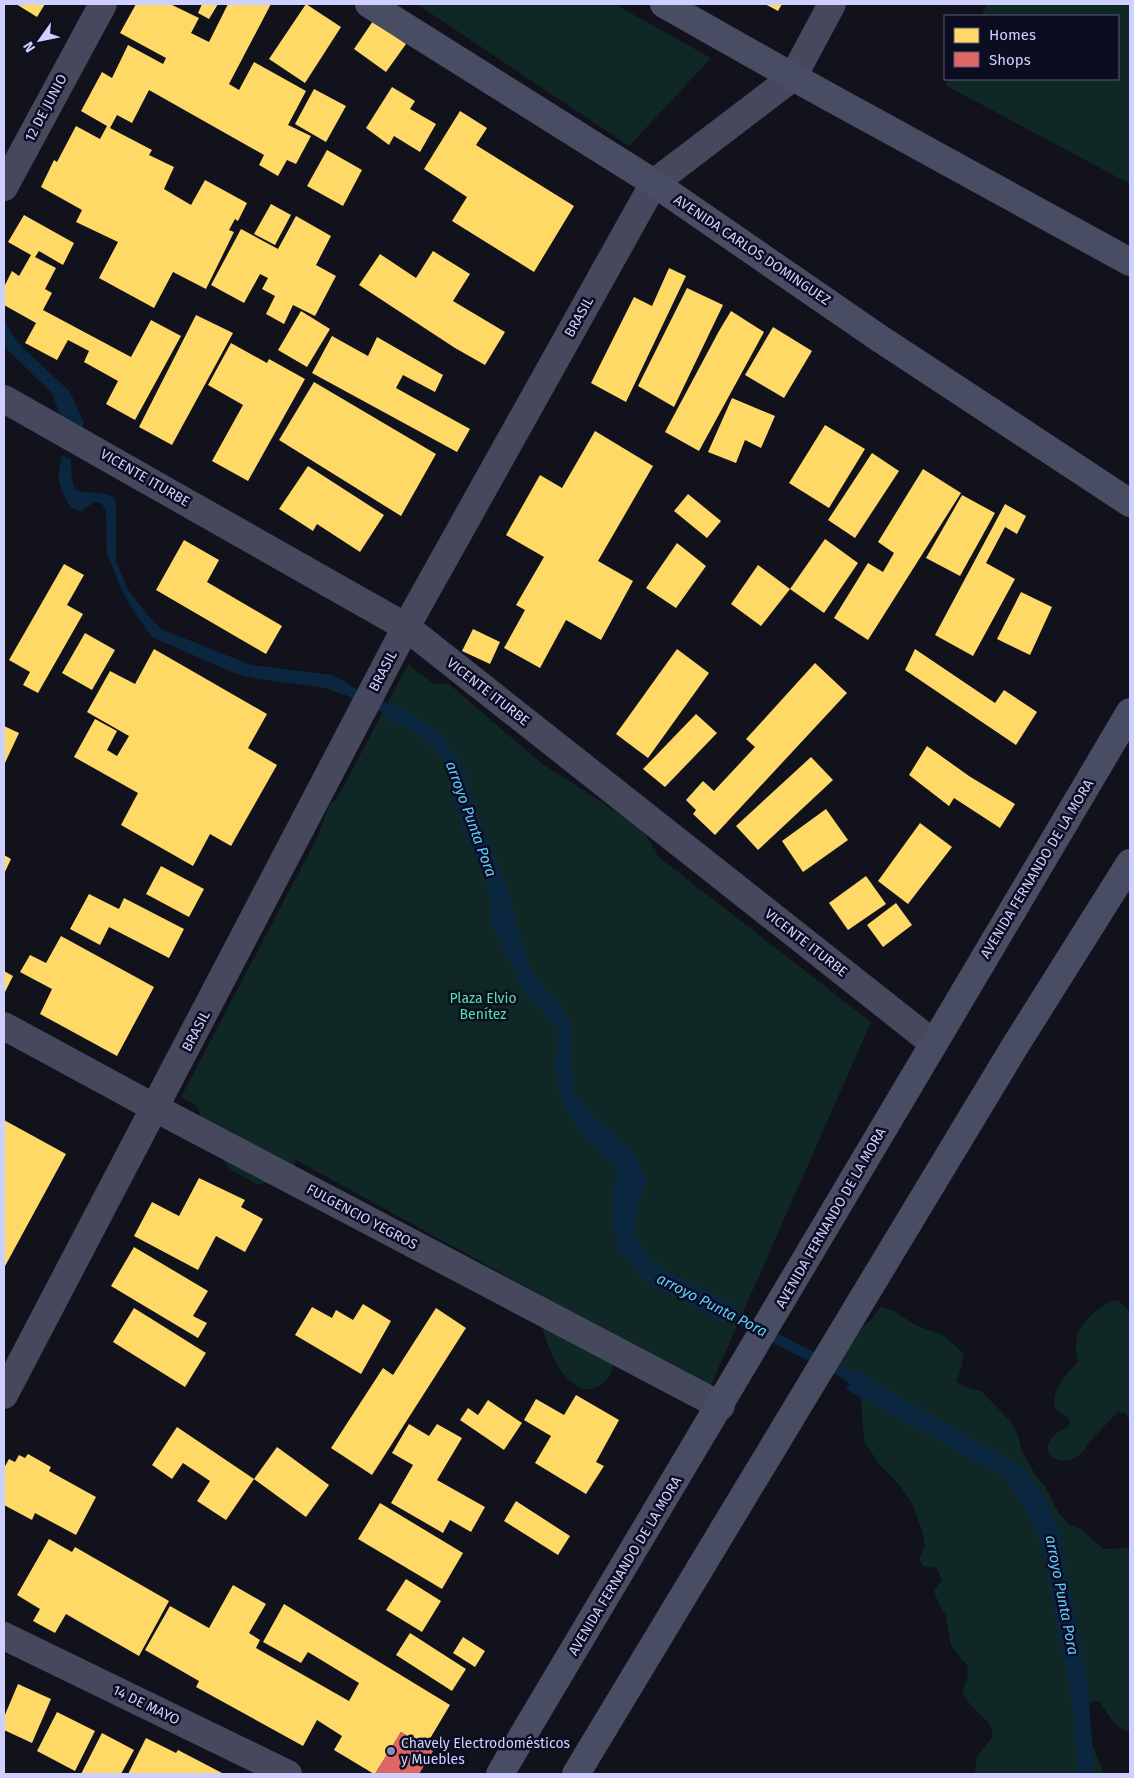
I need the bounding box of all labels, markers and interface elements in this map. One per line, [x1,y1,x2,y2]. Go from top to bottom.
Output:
north arrow [15,15,65,65]
legend [944,15,1119,80]
text: Homes [989,26,1036,44]
text: N [20,38,39,55]
text: Shops [989,51,1031,69]
street label: 12 DE JUNIO [21,71,71,145]
street label: AVENIDA CARLOS DOMINGUEZ [671,191,833,309]
street label: BRASIL [561,294,597,340]
street label: VICENTE ITURBE [97,446,193,510]
street label: BRASIL [365,648,401,694]
street label: VICENTE ITURBE [443,654,533,730]
water label: arroyo Punta Pora [442,759,500,879]
street label: AVENIDA FERNANDO DE LA MORA [977,776,1097,962]
street label: VICENTE ITURBE [761,905,851,981]
park label: Plaza Elvio Benítez [449,990,517,1023]
street label: BRASIL [178,1008,214,1054]
street label: AVENIDA FERNANDO DE LA MORA [772,1125,890,1311]
street label: FULGENCIO YEGROS [304,1181,421,1254]
water label: arroyo Punta Pora [654,1269,770,1341]
street label: AVENIDA FERNANDO DE LA MORA [565,1473,685,1659]
water label: arroyo Punta Pora [1042,1534,1082,1656]
street label: 14 DE MAYO [110,1681,182,1729]
place label: Chavely Electrodomésticos y Muebles [401,1735,571,1768]
marker: Chavely Electrodomésticos y Muebles [385,1745,397,1757]

